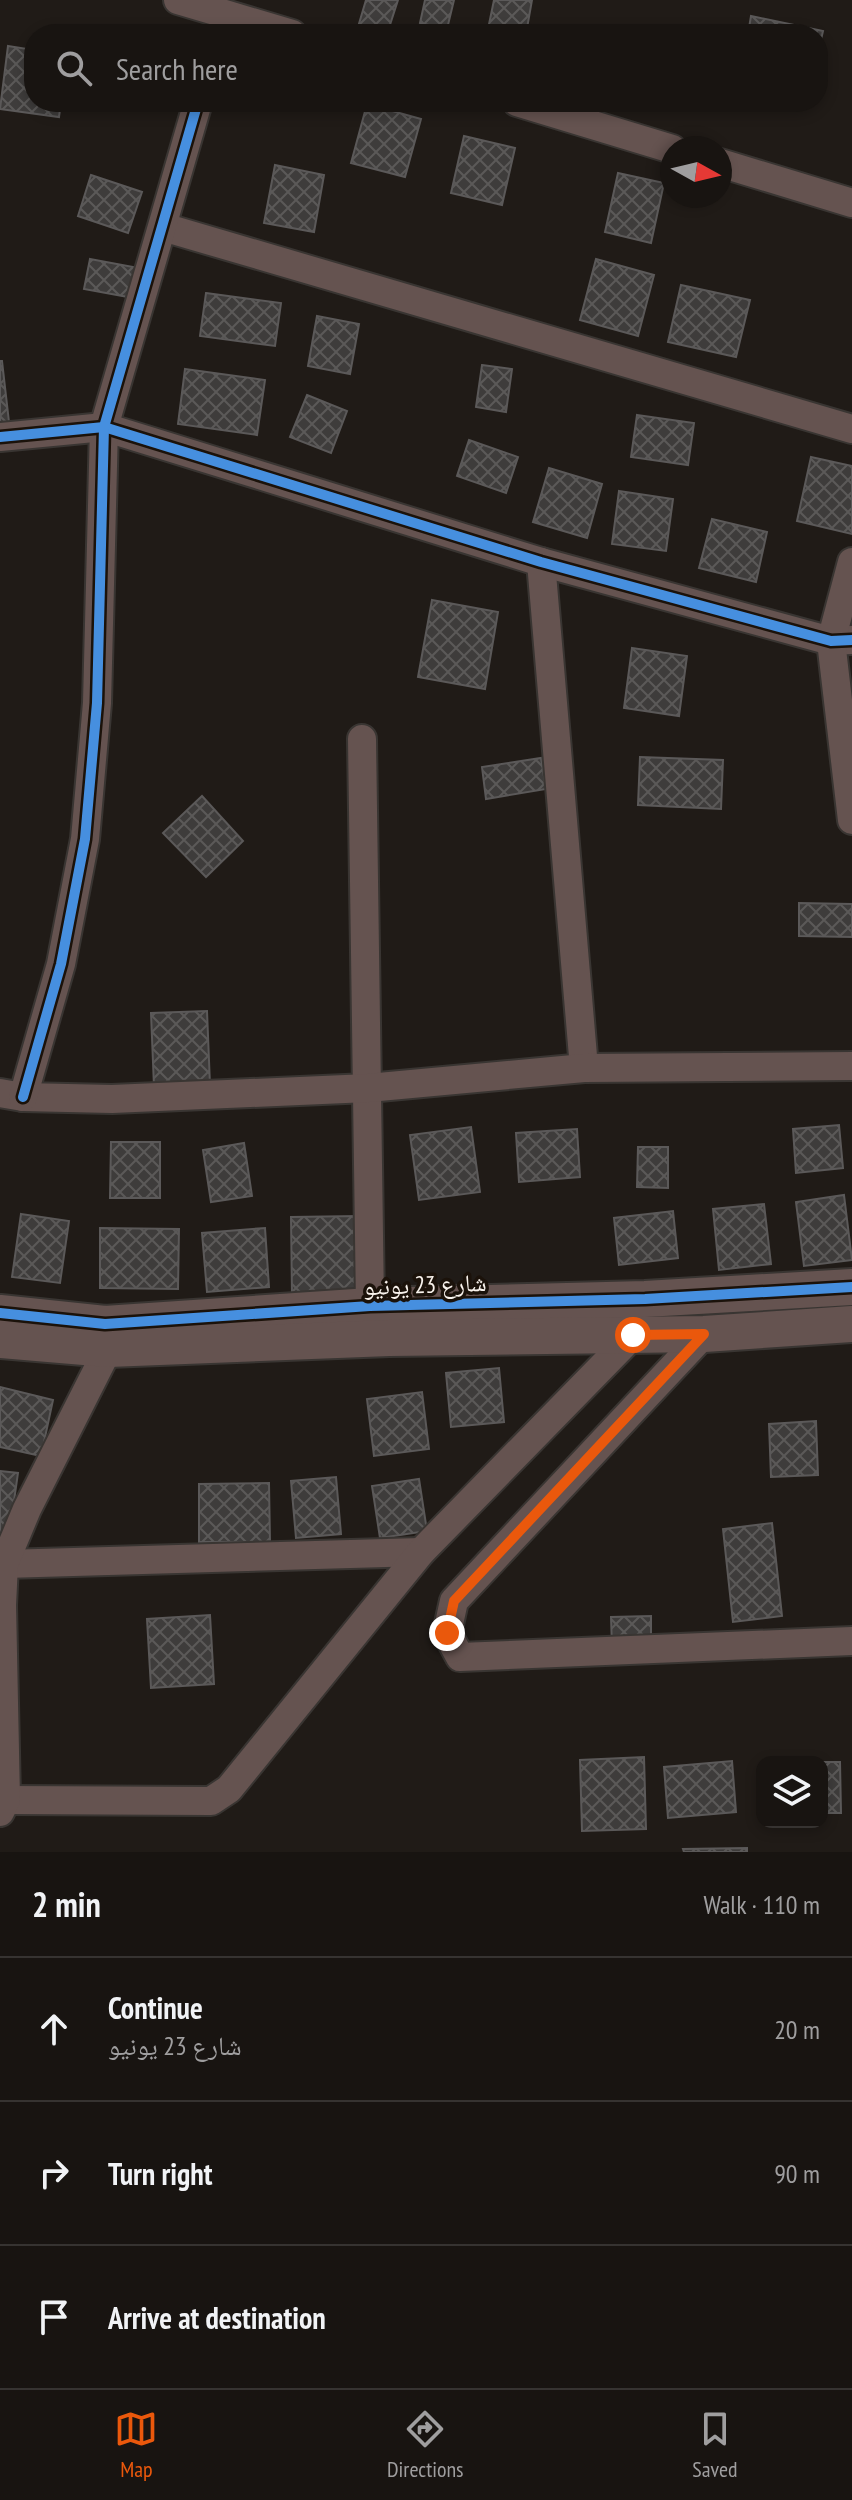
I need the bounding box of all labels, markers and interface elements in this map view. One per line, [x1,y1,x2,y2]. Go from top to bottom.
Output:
search box [24,24,828,112]
icon: search [52,46,96,90]
text: Search here [116,49,238,88]
north arrow [660,136,732,208]
street label: شارع 23 يونيو [363,1267,487,1302]
route start [615,1317,651,1353]
route end [429,1615,465,1651]
map controls [756,1756,828,1828]
button: layers [756,1756,828,1828]
text: 2 min [32,1882,101,1926]
text: Walk · 110 m [703,1888,820,1921]
text: Continue [108,1988,203,2027]
icon: ahead [32,2007,76,2051]
text: 20 m [774,2013,820,2046]
text: شارع 23 يونيو [108,2029,242,2062]
icon: right [32,2151,76,2195]
text: Turn right [108,2154,212,2193]
text: 90 m [774,2157,820,2190]
icon: arrive [32,2295,76,2339]
text: Arrive at destination [108,2298,326,2337]
tab: Map [114,2407,158,2483]
tab: Directions [387,2407,464,2483]
tab: Saved [692,2407,738,2483]

